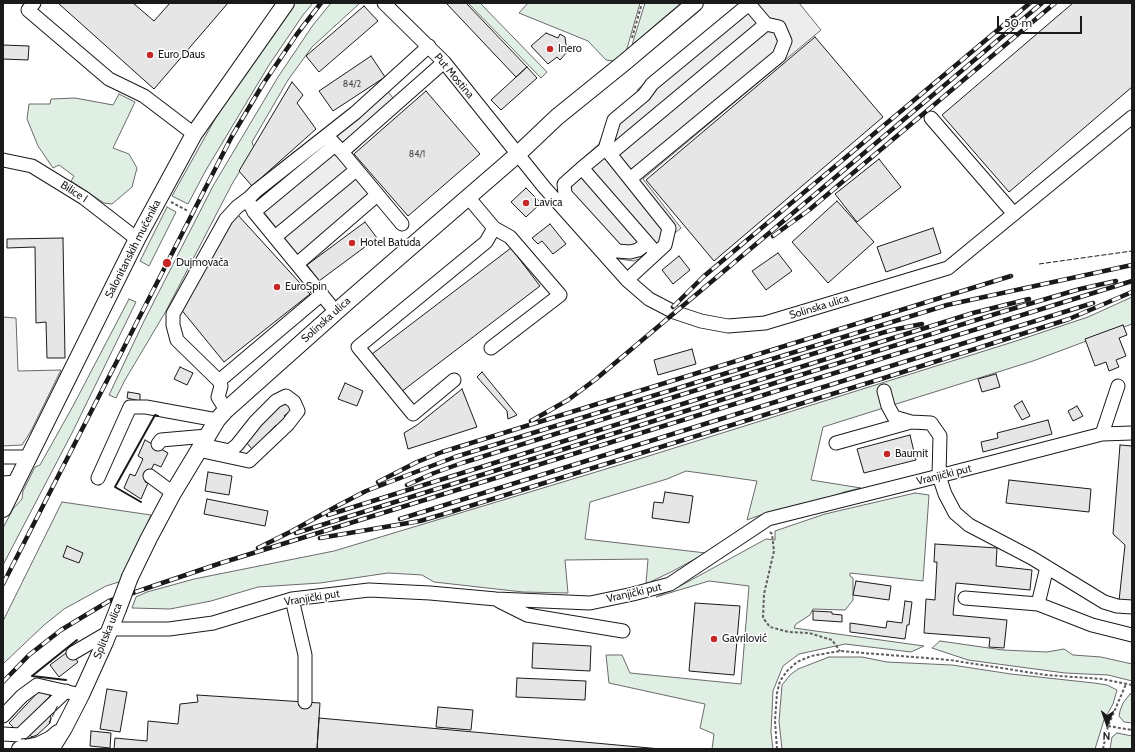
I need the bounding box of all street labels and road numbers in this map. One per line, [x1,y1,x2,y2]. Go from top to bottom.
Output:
street label: Put Mostina [431,51,477,101]
street label: Bilice I [58,178,90,206]
street label: Salonitanskih mučenika [102,198,164,300]
street label: Solinska ulica [788,292,850,322]
street label: Solinska ulica [299,294,353,346]
street label: Vranjički put [915,462,973,488]
street label: Vranjički put [605,580,663,606]
street label: Vranjički put [283,587,341,609]
street label: Splitska ulica [91,601,125,661]

